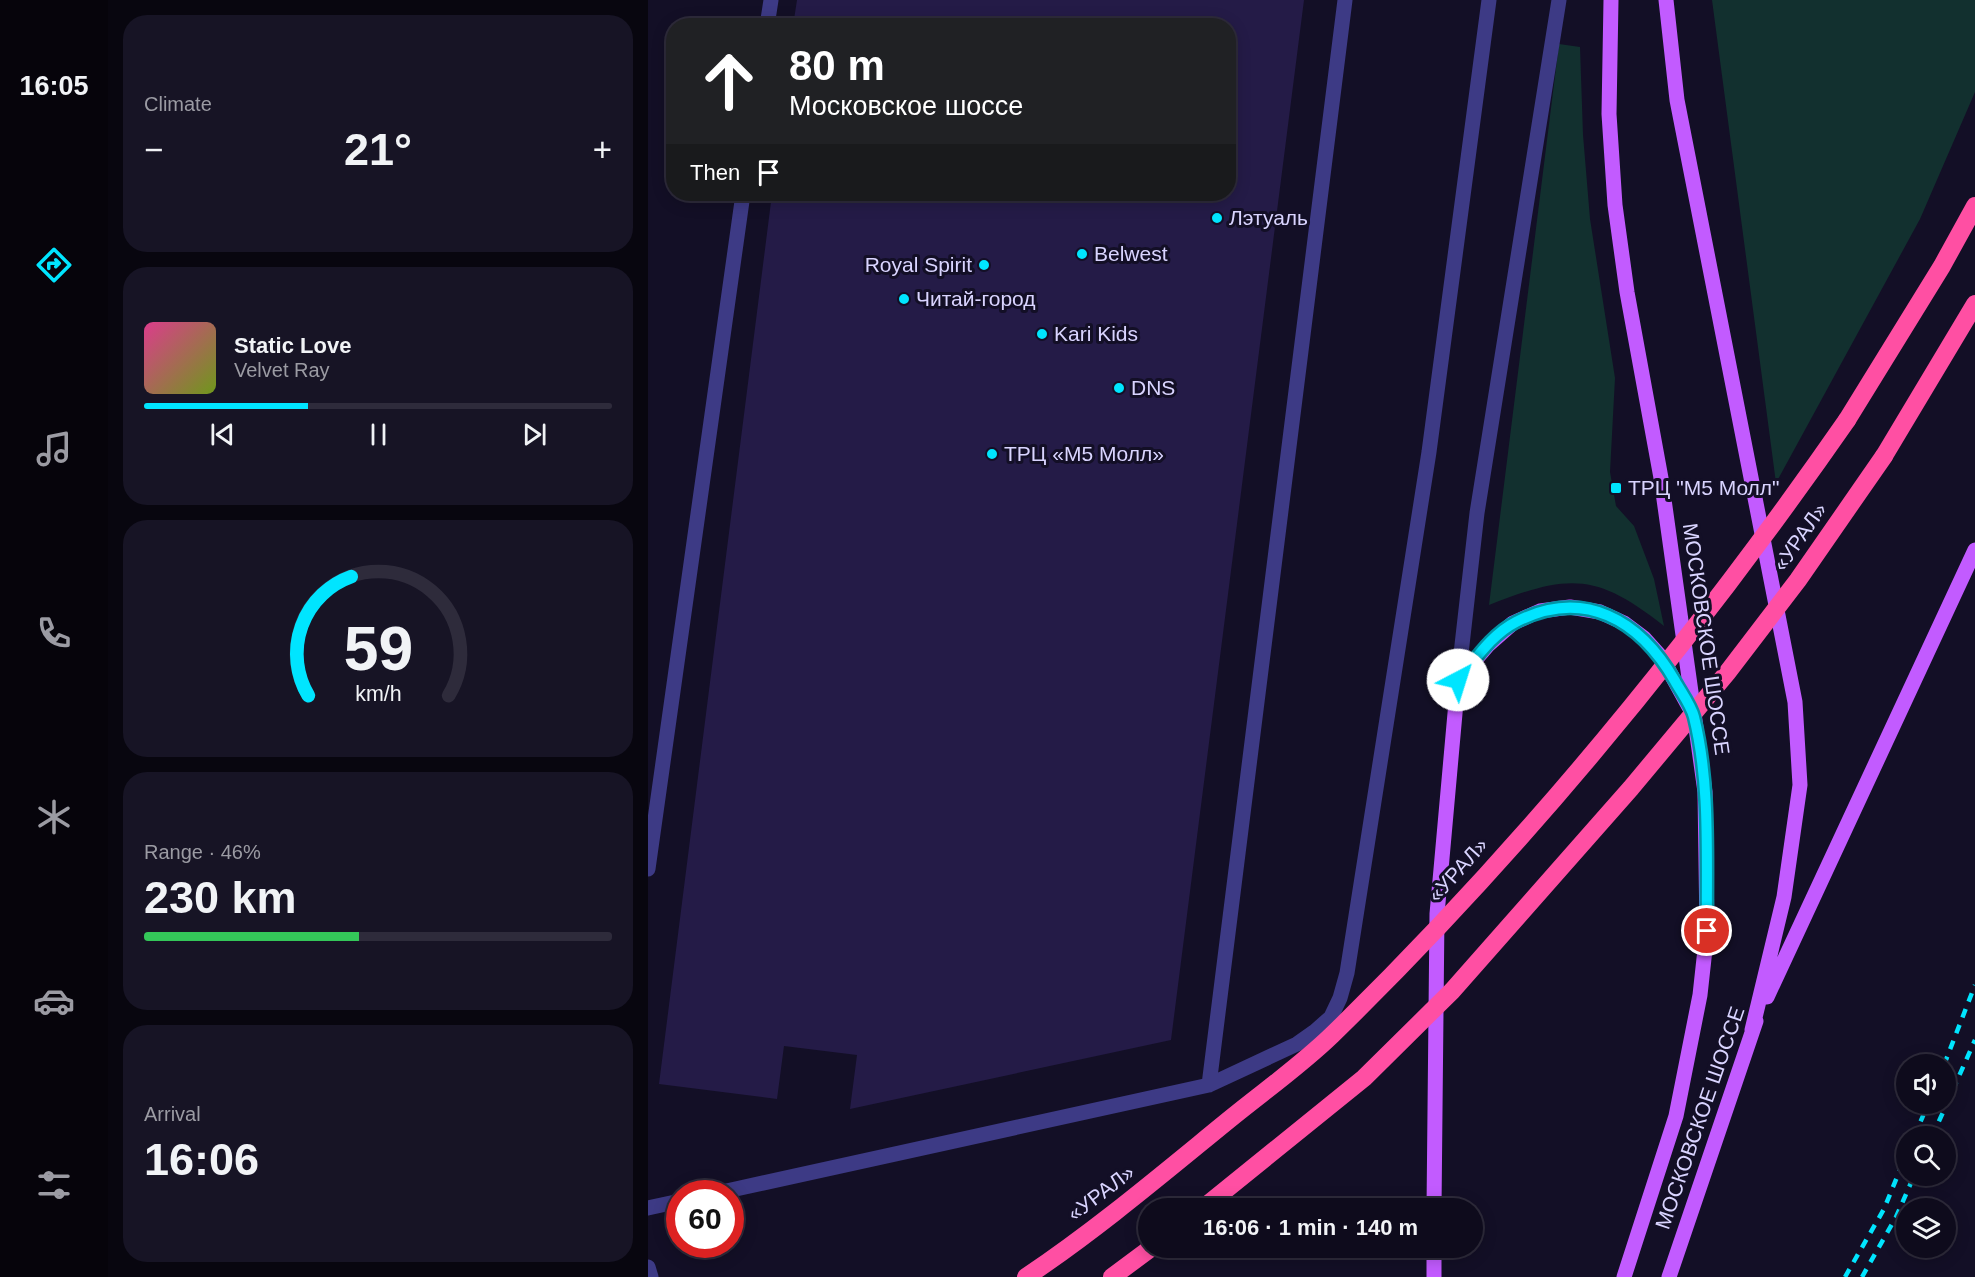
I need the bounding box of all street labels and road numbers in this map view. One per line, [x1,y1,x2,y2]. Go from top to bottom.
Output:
street label: «УРАЛ» [1768,498,1831,575]
street label: МОСКОВСКОЕ ШОССЕ [1679,522,1734,756]
street label: «УРАЛ» [1423,833,1492,906]
street label: МОСКОВСКОЕ ШОССЕ [1651,1004,1748,1232]
street label: «УРАЛ» [1063,1160,1139,1225]

